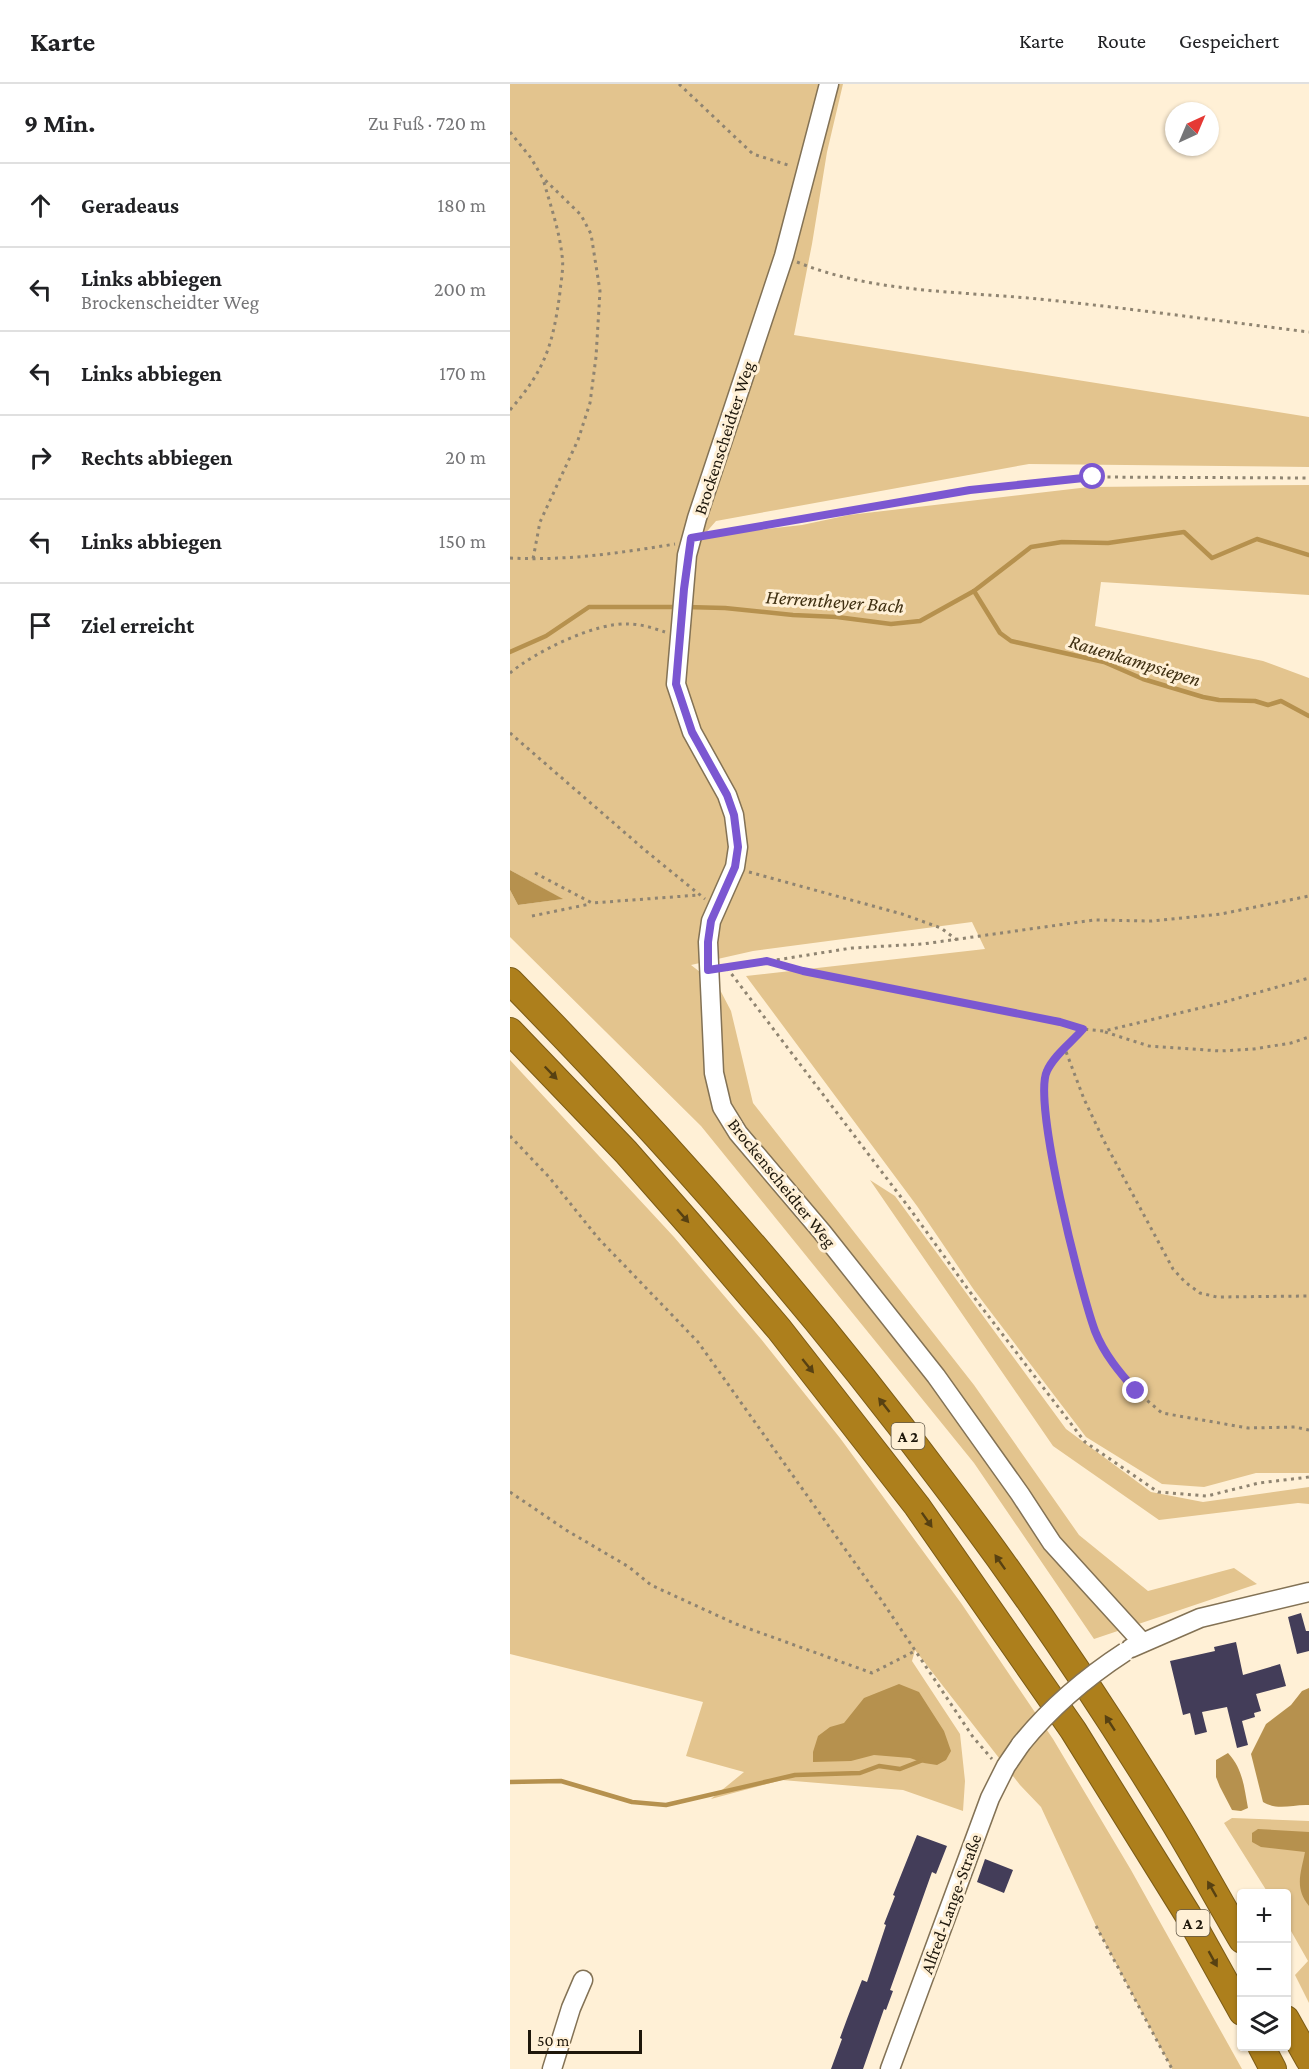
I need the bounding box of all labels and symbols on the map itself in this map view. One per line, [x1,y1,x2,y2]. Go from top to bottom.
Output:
north arrow [1165,102,1219,156]
street label: Brockenscheidter Weg [690,358,758,517]
route start [1079,463,1105,489]
water label: Herrentheyer Bach [765,585,905,618]
water label: Rauenkampsiepen [1066,630,1203,691]
one-way arrow [543,1065,557,1079]
street label: Brockenscheidter Weg [724,1114,840,1252]
one-way arrow [676,1208,689,1223]
one-way arrow [802,1358,814,1373]
route end [1122,1377,1148,1403]
one-way arrow [878,1397,891,1413]
road number: A 2 [892,1423,924,1449]
one-way arrow [921,1512,933,1528]
one-way arrow [994,1554,1006,1570]
one-way arrow [1105,1715,1116,1731]
street label: Alfred-Lange-Straße [916,1831,986,1977]
one-way arrow [1207,1880,1217,1897]
road number: A 2 [1176,1910,1210,1936]
one-way arrow [1208,1951,1218,1968]
scale bar [528,2027,642,2054]

